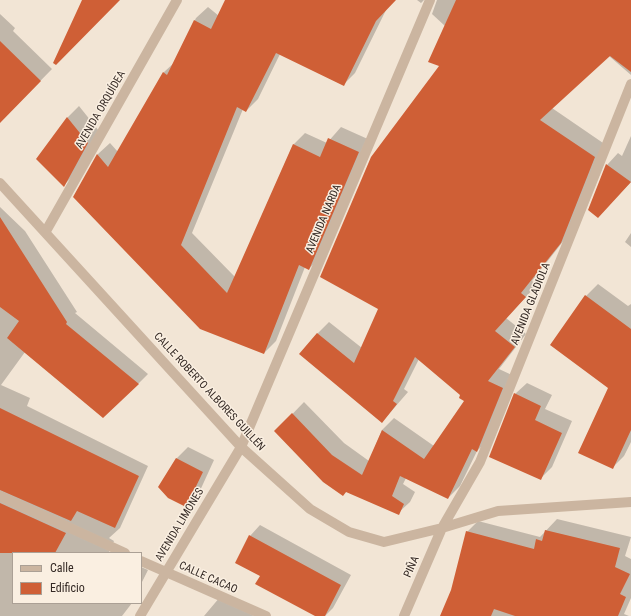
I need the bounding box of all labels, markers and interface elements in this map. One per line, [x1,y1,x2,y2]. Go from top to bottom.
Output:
street label: AVENIDA ORQUÍDEA [73,69,129,151]
street label: AVENIDA NARDA [304,182,344,256]
street label: AVENIDA GLADIOLA [508,261,554,347]
street label: CALLE ROBERTO ALBORES GUILLÉN [151,330,267,454]
street label: AVENIDA LIMONES [153,486,207,564]
legend [12,552,142,604]
street label: PIÑA [401,554,423,580]
street label: CALLE CACAO [177,559,239,597]
text: Calle [50,561,74,575]
text: Edificio [50,581,85,595]

